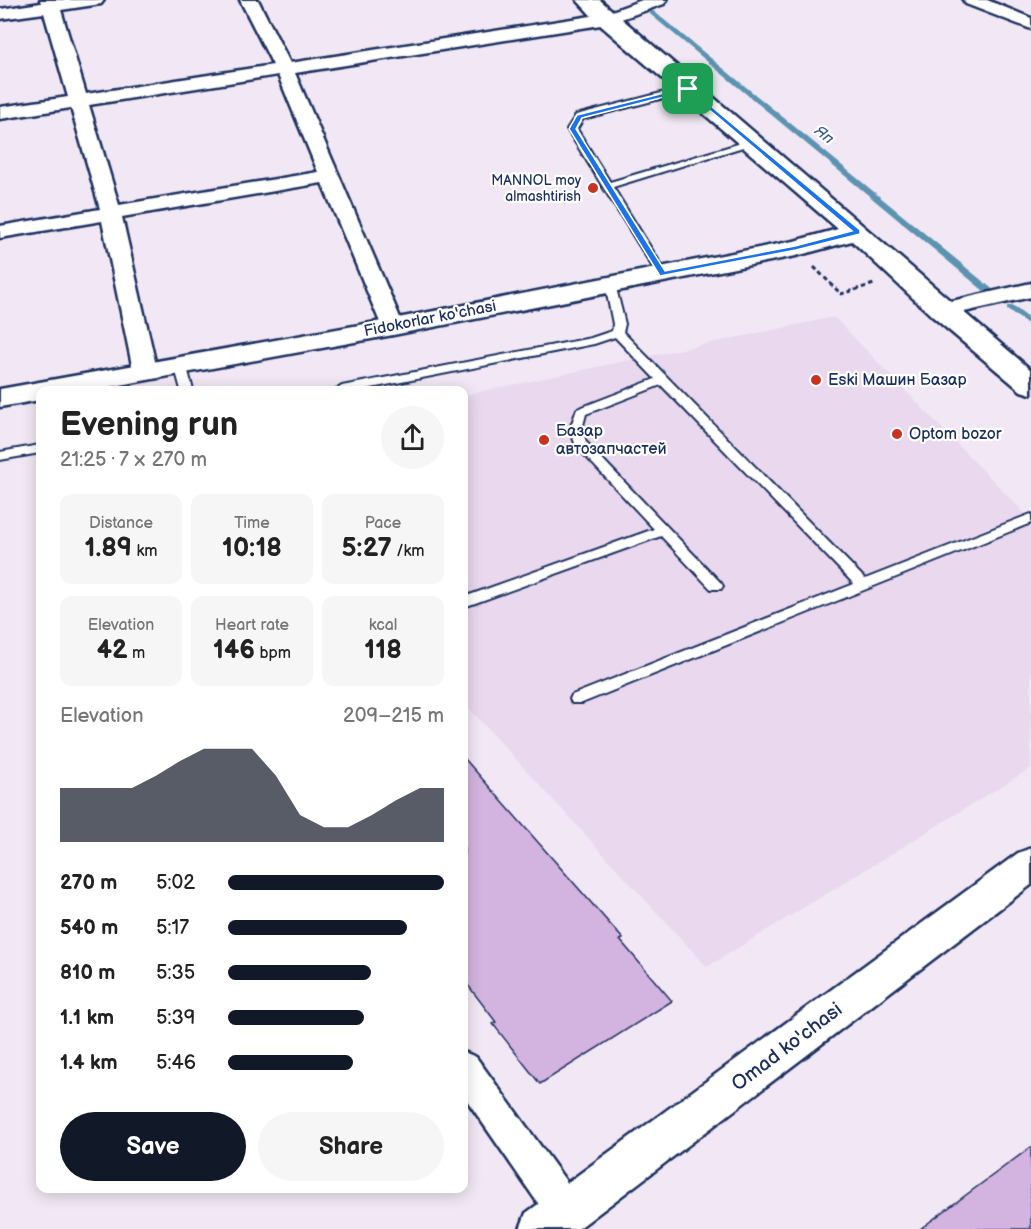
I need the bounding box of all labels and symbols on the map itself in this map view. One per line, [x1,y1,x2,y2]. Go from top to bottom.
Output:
pin [662,63,713,114]
water label: Яп [810,121,838,149]
place label: MANNOL moy almashtirish [491,172,582,205]
marker: MANNOL moy almashtirish [586,181,600,195]
street label: Fidokorlar ko'chasi [362,297,498,341]
place label: Eski Машин Базар [828,371,967,390]
marker: Eski Машин Базар [809,373,823,387]
place label: Базар автозапчастей [556,422,667,459]
place label: Optom bozor [909,425,1002,444]
marker: Optom bozor [890,427,904,441]
marker: Базар автозапчастей [537,433,551,447]
street label: Omad ko'chasi [727,998,847,1096]

